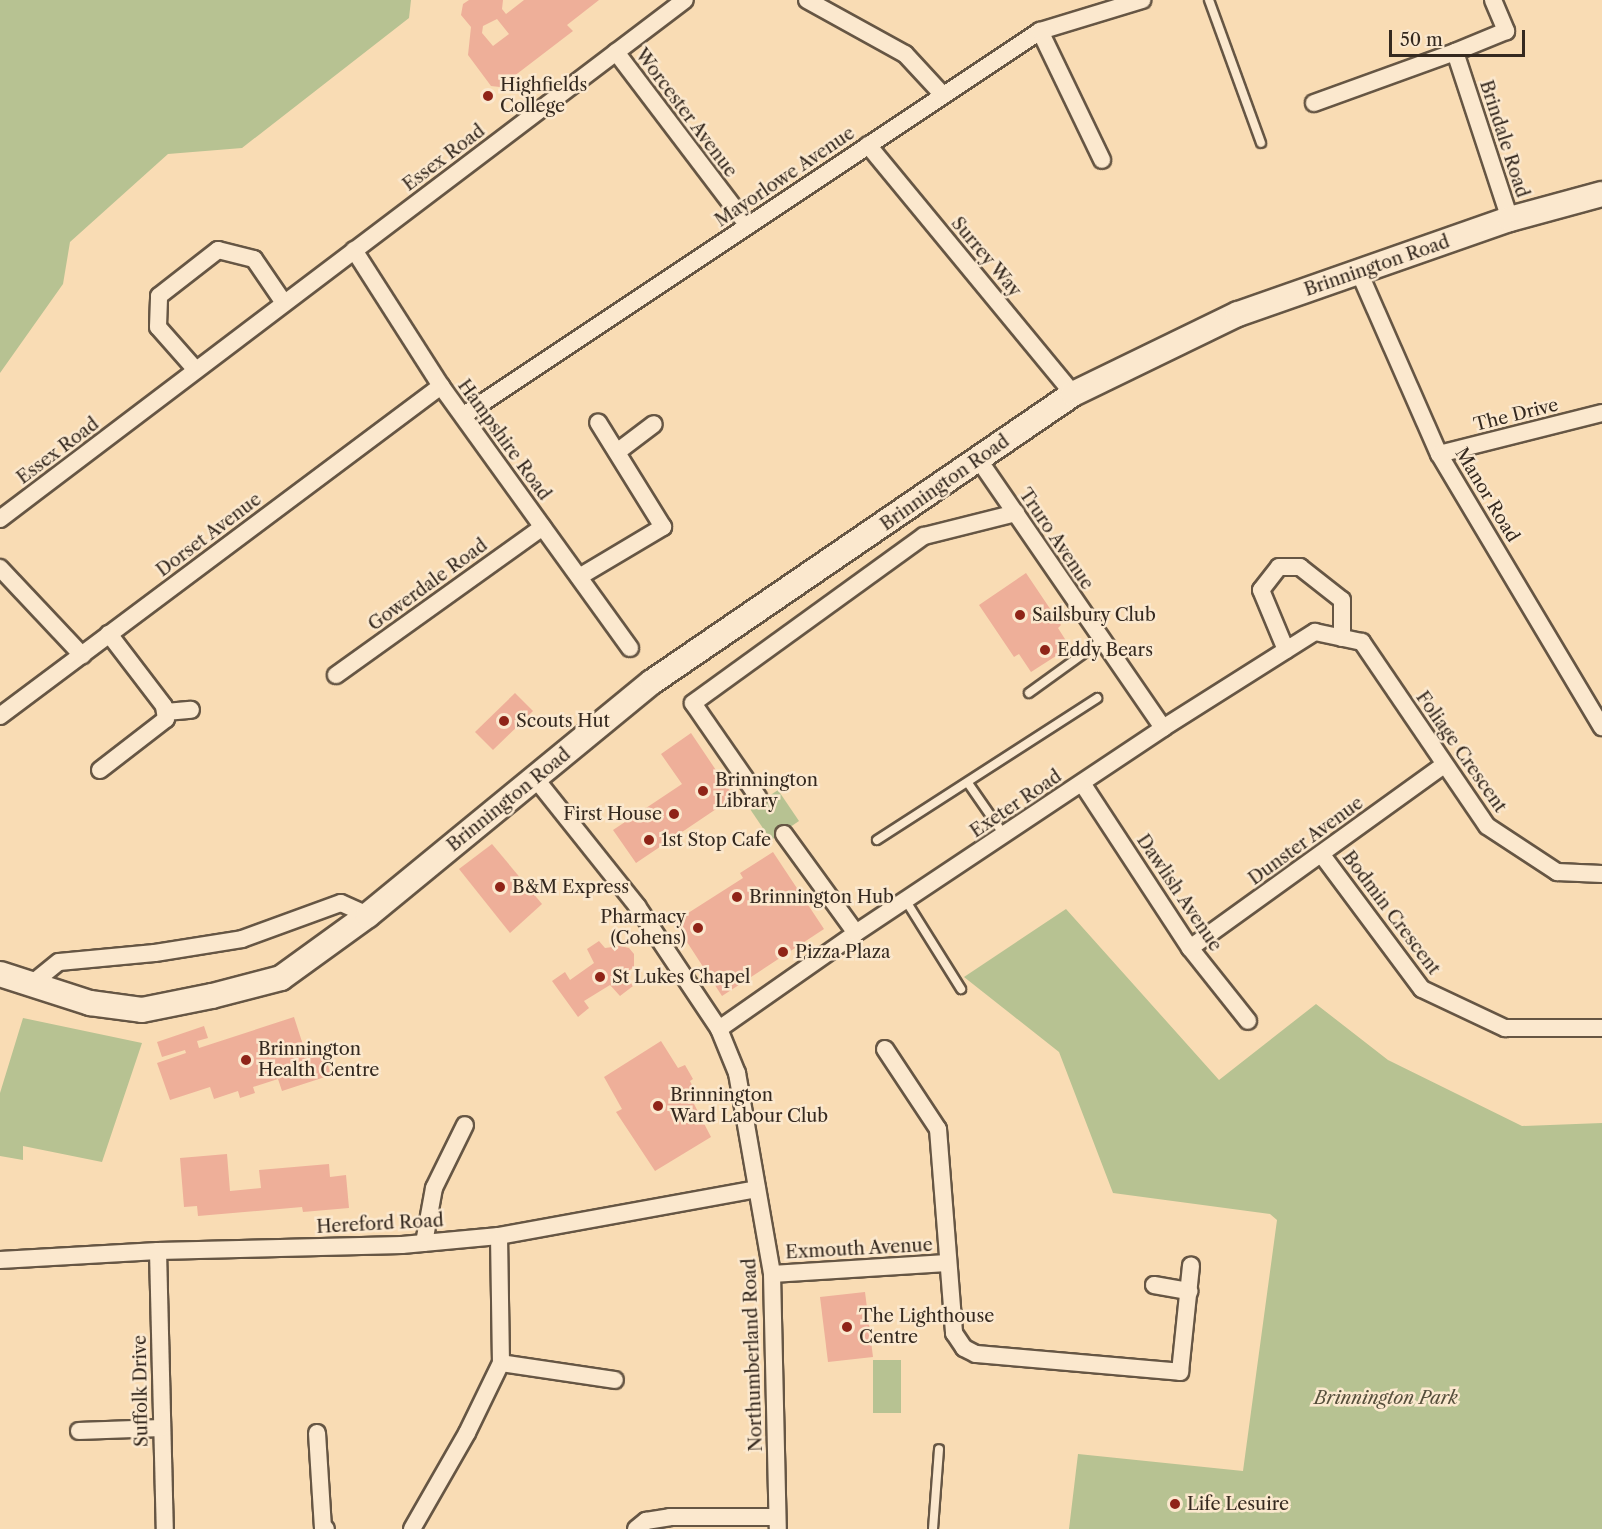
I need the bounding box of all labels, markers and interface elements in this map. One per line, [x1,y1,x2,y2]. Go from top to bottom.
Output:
scale bar [1392,18,1528,56]
text: 50 m [1400,29,1443,51]
street label: Worcester Avenue [630,44,742,182]
place label: Highfields College [500,75,587,118]
street label: Brindale Road [1475,78,1533,200]
marker: Highfields College [481,89,495,103]
street label: Essex Road [399,120,489,196]
street label: Mayorlowe Avenue [711,122,859,232]
street label: Surrey Way [946,212,1026,302]
street label: Brinnington Road [1301,231,1453,301]
street label: Hampshire Road [453,375,555,505]
street label: The Drive [1471,394,1561,436]
street label: Essex Road [13,413,103,489]
street label: Brinnington Road [876,430,1014,536]
street label: Manor Road [1450,444,1524,546]
street label: Truro Avenue [1014,484,1098,594]
street label: Dorset Avenue [152,488,266,582]
street label: Gowerdale Road [364,535,492,635]
place label: Sailsbury Club [1032,604,1156,626]
marker: Sailsbury Club [1013,608,1027,622]
place label: Eddy Bears [1057,639,1154,661]
marker: Eddy Bears [1038,643,1052,657]
street label: Foliage Crescent [1411,687,1511,817]
place label: Scouts Hut [516,710,610,732]
marker: Scouts Hut [497,714,511,728]
street label: Brinnington Road [443,744,575,856]
street label: Exeter Road [966,765,1066,843]
place label: Brinnington Library [715,770,818,812]
marker: Brinnington Library [696,784,710,798]
street label: Dunster Avenue [1244,792,1368,890]
place label: First House [563,803,662,825]
marker: First House [667,807,681,821]
place label: 1st Stop Cafe [661,829,771,851]
street label: Dawlish Avenue [1132,830,1226,956]
marker: 1st Stop Cafe [642,833,656,847]
street label: Bodmin Crescent [1337,847,1445,979]
place label: B&M Express [512,876,629,898]
marker: B&M Express [493,880,507,894]
place label: Brinnington Hub [749,886,894,908]
marker: Brinnington Hub [730,890,744,904]
place label: Pharmacy (Cohens) [600,907,686,950]
marker: Pharmacy (Cohens) [691,921,705,935]
place label: Pizza Plaza [795,941,891,963]
marker: Pizza Plaza [776,945,790,959]
place label: St Lukes Chapel [612,966,750,988]
marker: St Lukes Chapel [593,970,607,984]
place label: Brinnington Health Centre [258,1039,379,1082]
marker: Brinnington Health Centre [239,1053,253,1067]
place label: Brinnington Ward Labour Club [670,1085,829,1128]
marker: Brinnington Ward Labour Club [651,1099,665,1113]
street label: Hereford Road [316,1210,444,1238]
street label: Exmouth Avenue [784,1234,934,1264]
street label: Northumberland Road [739,1258,767,1452]
place label: The Lighthouse Centre [859,1306,994,1348]
marker: The Lighthouse Centre [840,1320,854,1334]
street label: Suffolk Drive [129,1335,153,1447]
park label: Brinnington Park [1314,1387,1458,1409]
place label: Life Lesuire [1187,1493,1289,1515]
marker: Life Lesuire [1168,1497,1182,1511]

